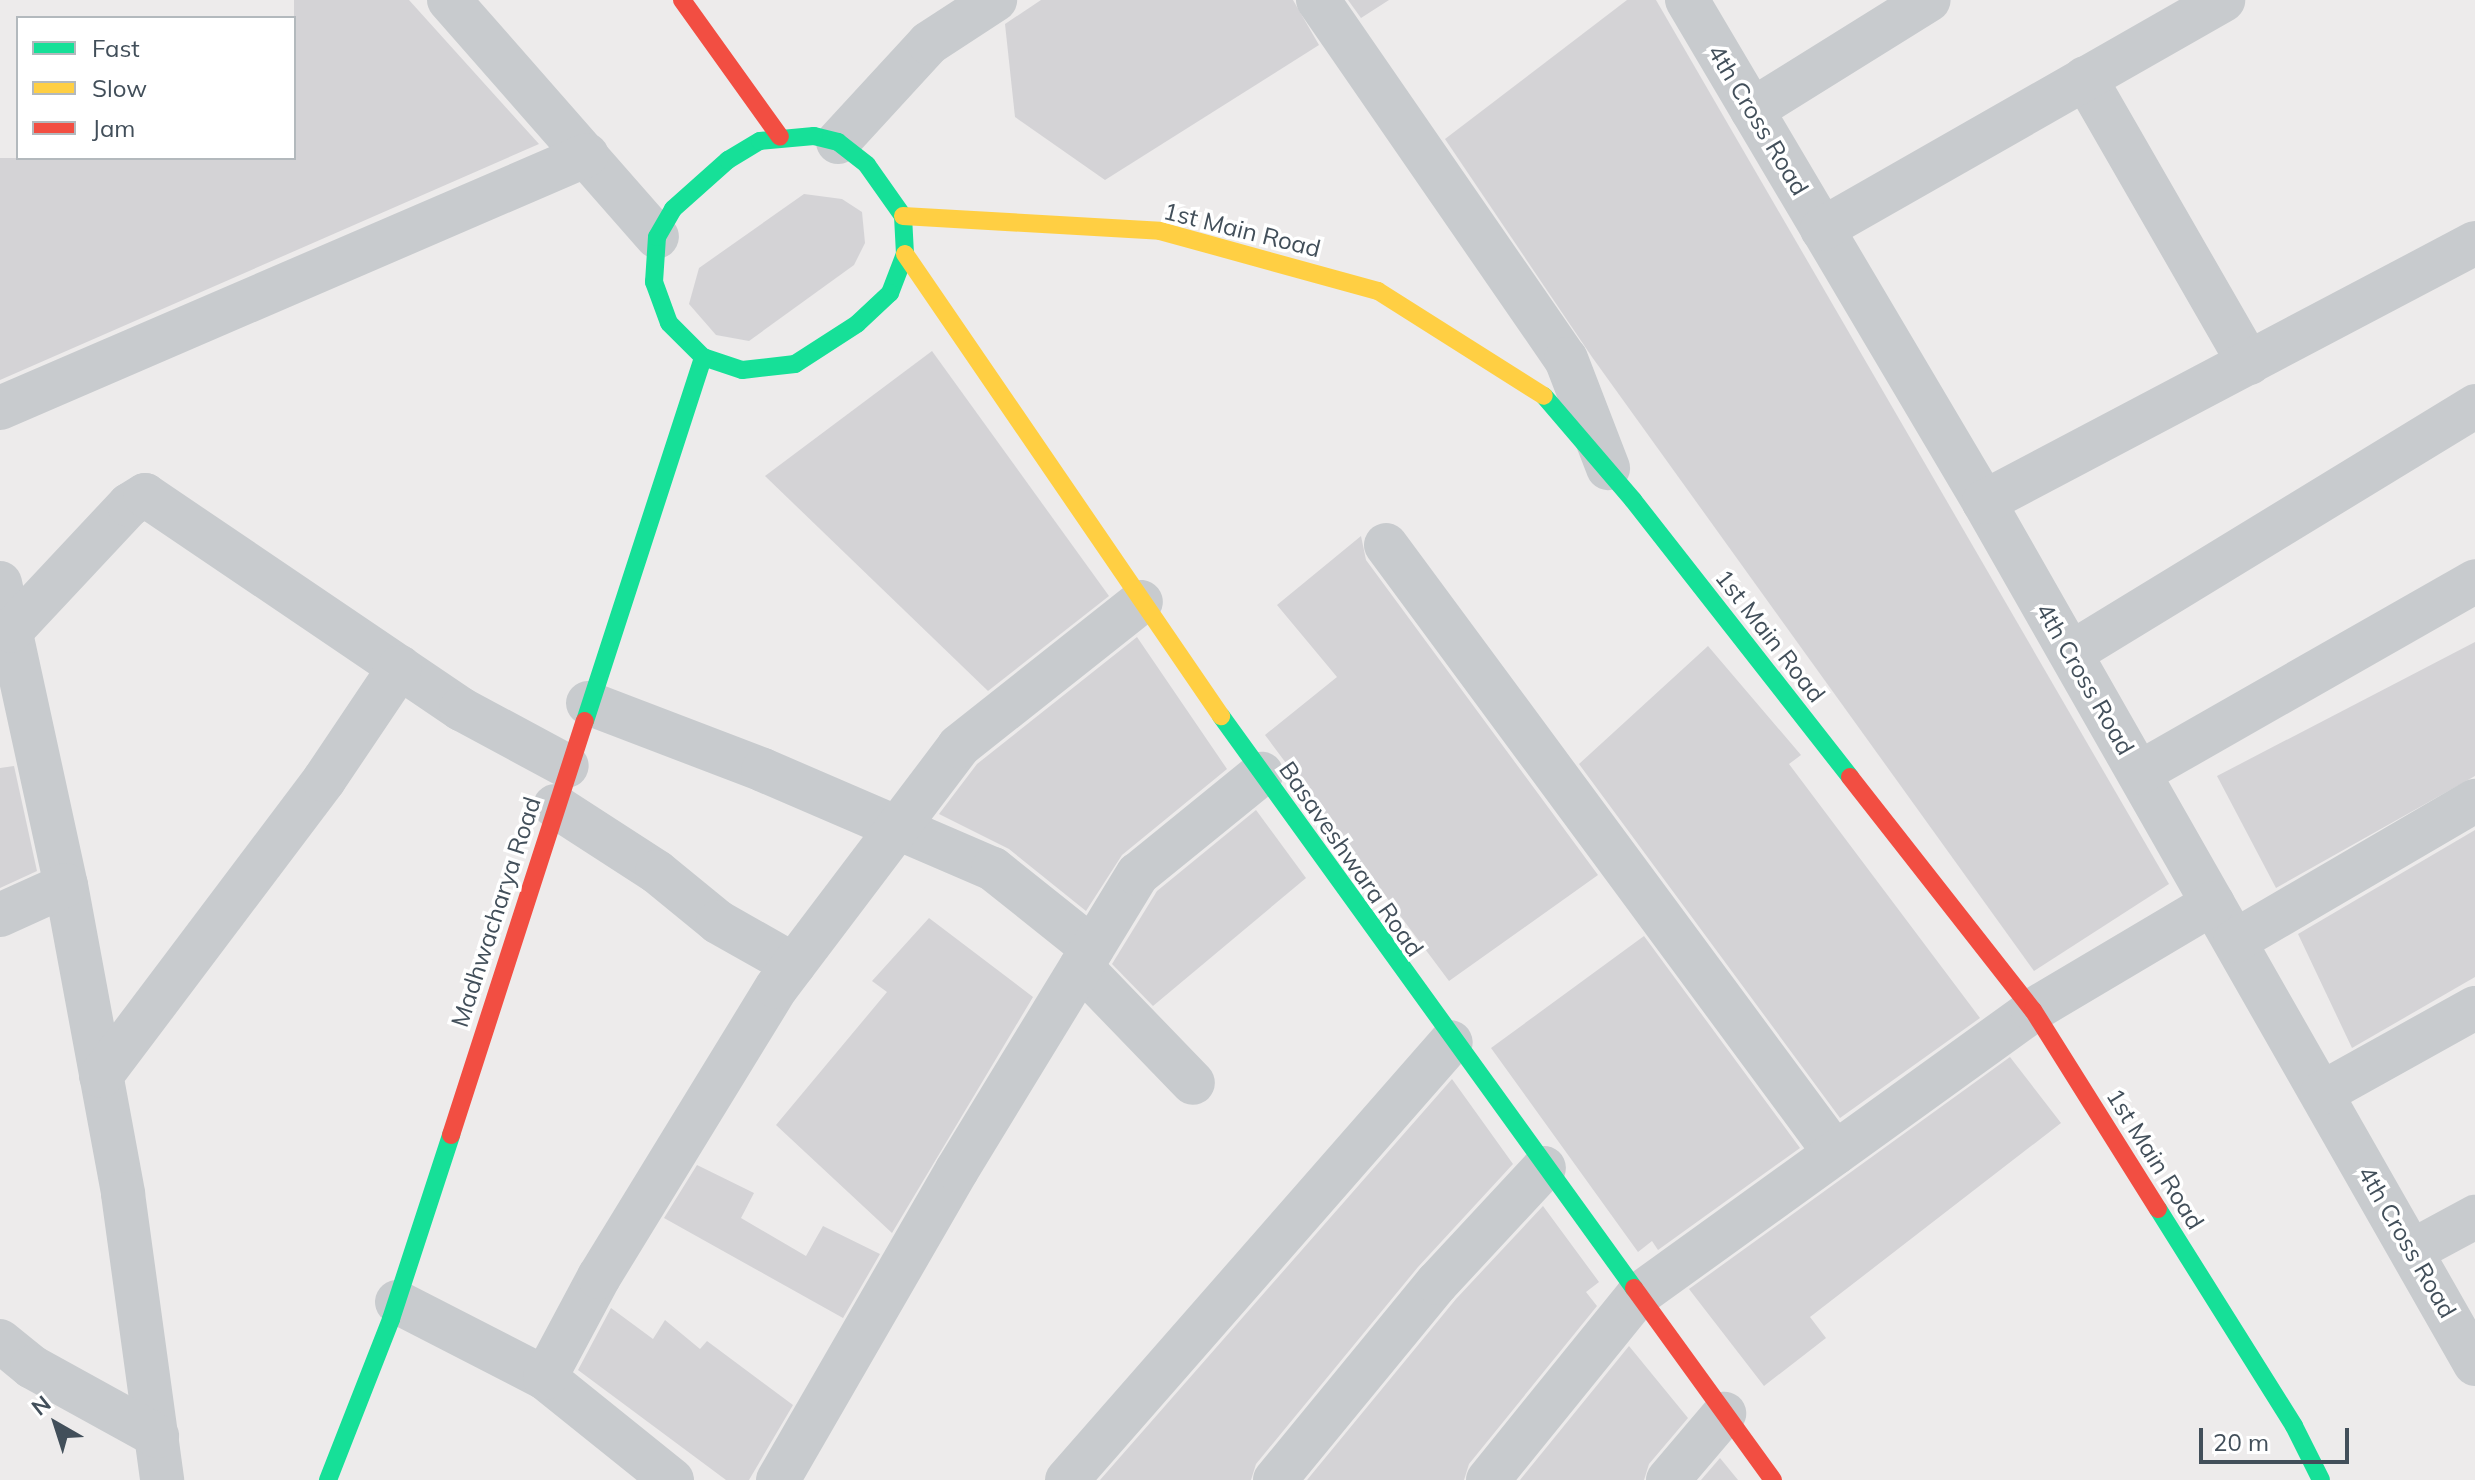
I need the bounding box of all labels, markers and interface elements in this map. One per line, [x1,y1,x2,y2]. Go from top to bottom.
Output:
legend [16,16,296,160]
text: Fast [92,33,140,63]
street label: 4th Cross Road [1702,39,1814,201]
text: Slow [92,73,147,103]
text: Jam [92,113,135,143]
street label: 1st Main Road [1161,197,1323,263]
street label: 1st Main Road [1709,564,1831,708]
street label: 4th Cross Road [2030,598,2140,760]
street label: Basaveshwara Road [1273,756,1429,962]
street label: Madhwacharya Road [445,793,547,1031]
street label: 1st Main Road [2100,1083,2210,1235]
street label: 4th Cross Road [2352,1161,2462,1323]
north arrow [16,1384,96,1464]
text: N [26,1389,56,1421]
scale bar [2203,1412,2353,1462]
text: 20 m [2213,1427,2269,1457]

